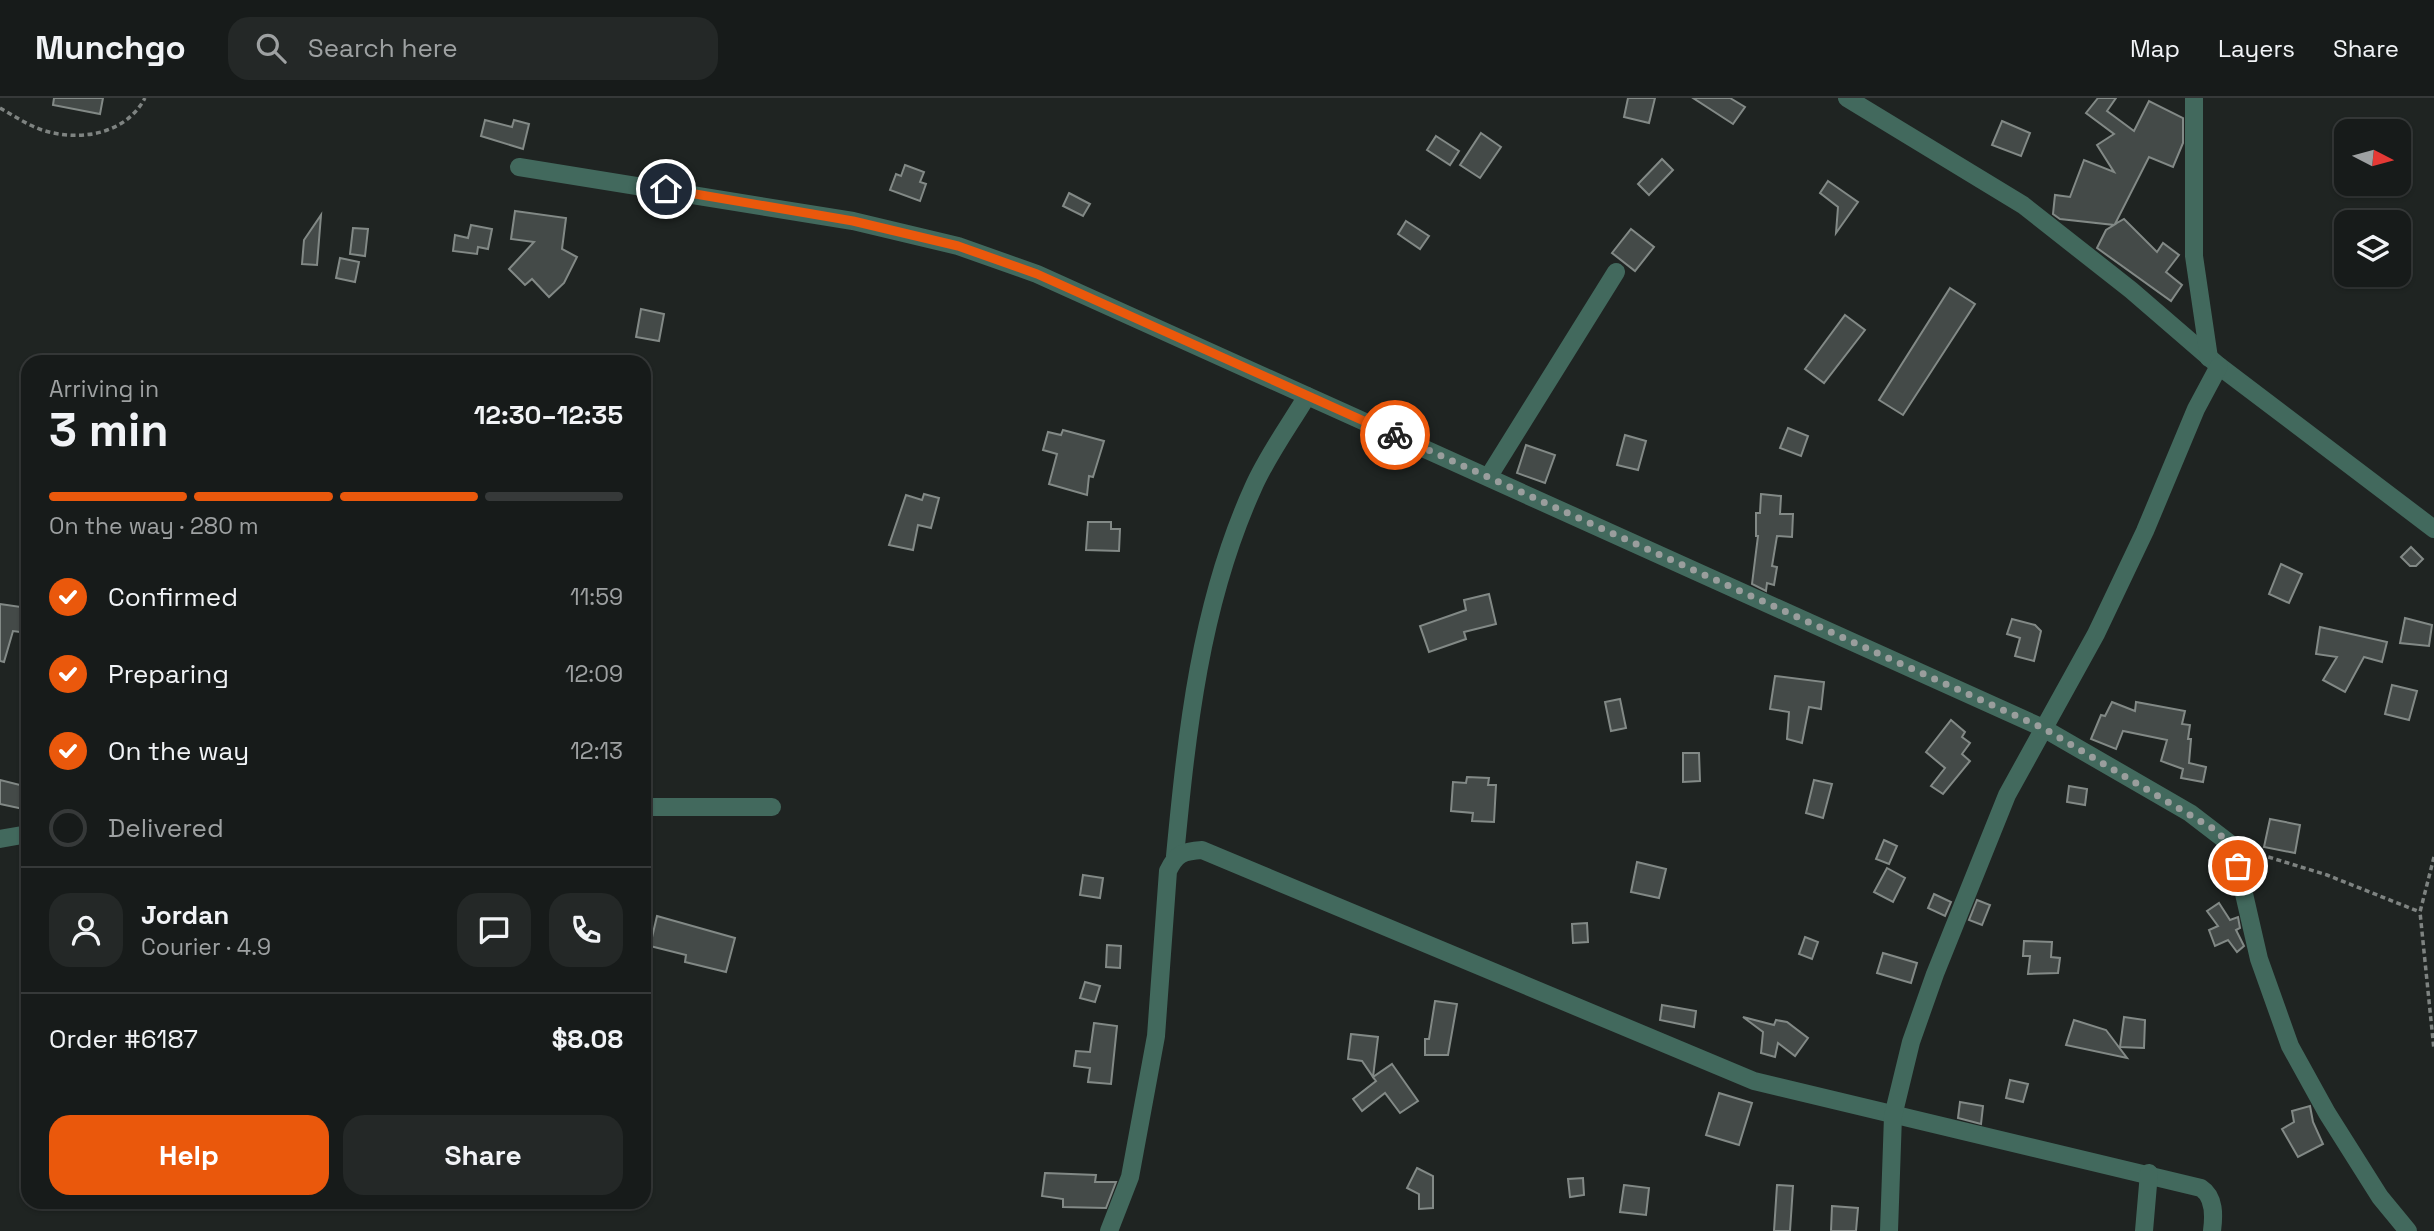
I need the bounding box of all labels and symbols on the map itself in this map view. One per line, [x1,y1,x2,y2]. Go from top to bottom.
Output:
north arrow [2334,119,2412,196]
pin [636,159,696,219]
courier [1360,400,1430,470]
pin [2208,836,2268,896]

